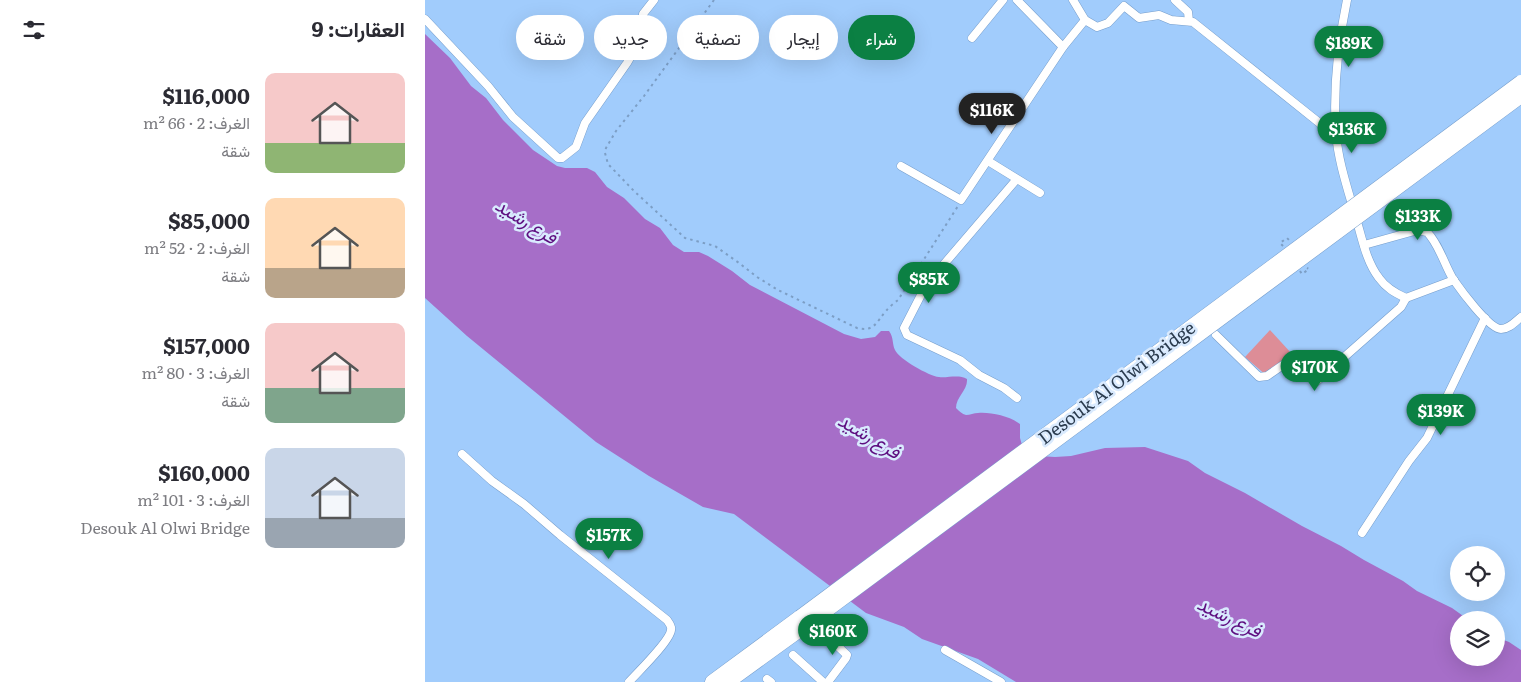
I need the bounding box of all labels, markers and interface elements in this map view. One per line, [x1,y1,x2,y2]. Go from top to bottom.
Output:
text: العقارات: 9 [311,12,405,43]
chip: شقة [516,15,584,60]
chip: جديد [594,15,667,60]
chip: تصفية [677,15,759,60]
chip: إيجار [769,15,838,60]
chip: شراء [848,15,915,60]
icon: filters [20,16,48,44]
pin: $189K [1314,26,1384,68]
text: $189K [1325,30,1373,54]
text: $116,000 [162,79,250,110]
pin: $116K [957,92,1027,135]
icon: home [305,93,365,153]
text: $116K [970,97,1014,121]
text: الغرف: 2 · 66 m² [143,110,250,134]
pin: $136K [1317,112,1387,154]
text: $136K [1329,116,1375,140]
text: شقة [221,138,250,162]
water label: فرع رشيد [490,190,565,252]
pin: $133K [1383,198,1453,241]
text: $133K [1395,203,1441,227]
text: $85,000 [168,204,250,235]
icon: home [305,218,365,278]
text: الغرف: 2 · 52 m² [144,235,250,259]
pin: $85K [899,262,959,304]
text: شقة [221,263,250,287]
text: $85K [909,266,949,290]
street label: Desouk Al Olwi Bridge [1032,314,1200,450]
text: $157,000 [163,329,250,360]
icon: home [305,343,365,403]
pin: $170K [1280,350,1350,392]
text: $170K [1292,354,1338,378]
text: الغرف: 3 · 80 m² [141,360,250,384]
text: شقة [221,388,250,412]
pin: $139K [1406,394,1476,436]
text: $139K [1418,398,1464,422]
water label: فرع رشيد [833,405,908,466]
text: $160,000 [158,456,250,487]
icon: home [305,468,365,528]
text: الغرف: 3 · 101 m² [137,487,250,511]
text: Desouk Al Olwi Bridge [80,515,250,539]
pin: $157K [574,518,644,560]
text: $157K [586,522,632,546]
map controls [1450,546,1505,666]
button: locate [1450,546,1505,601]
water label: فرع رشيد [1193,588,1268,645]
button: layers [1450,611,1505,666]
pin: $160K [798,614,868,656]
text: $160K [809,618,857,642]

